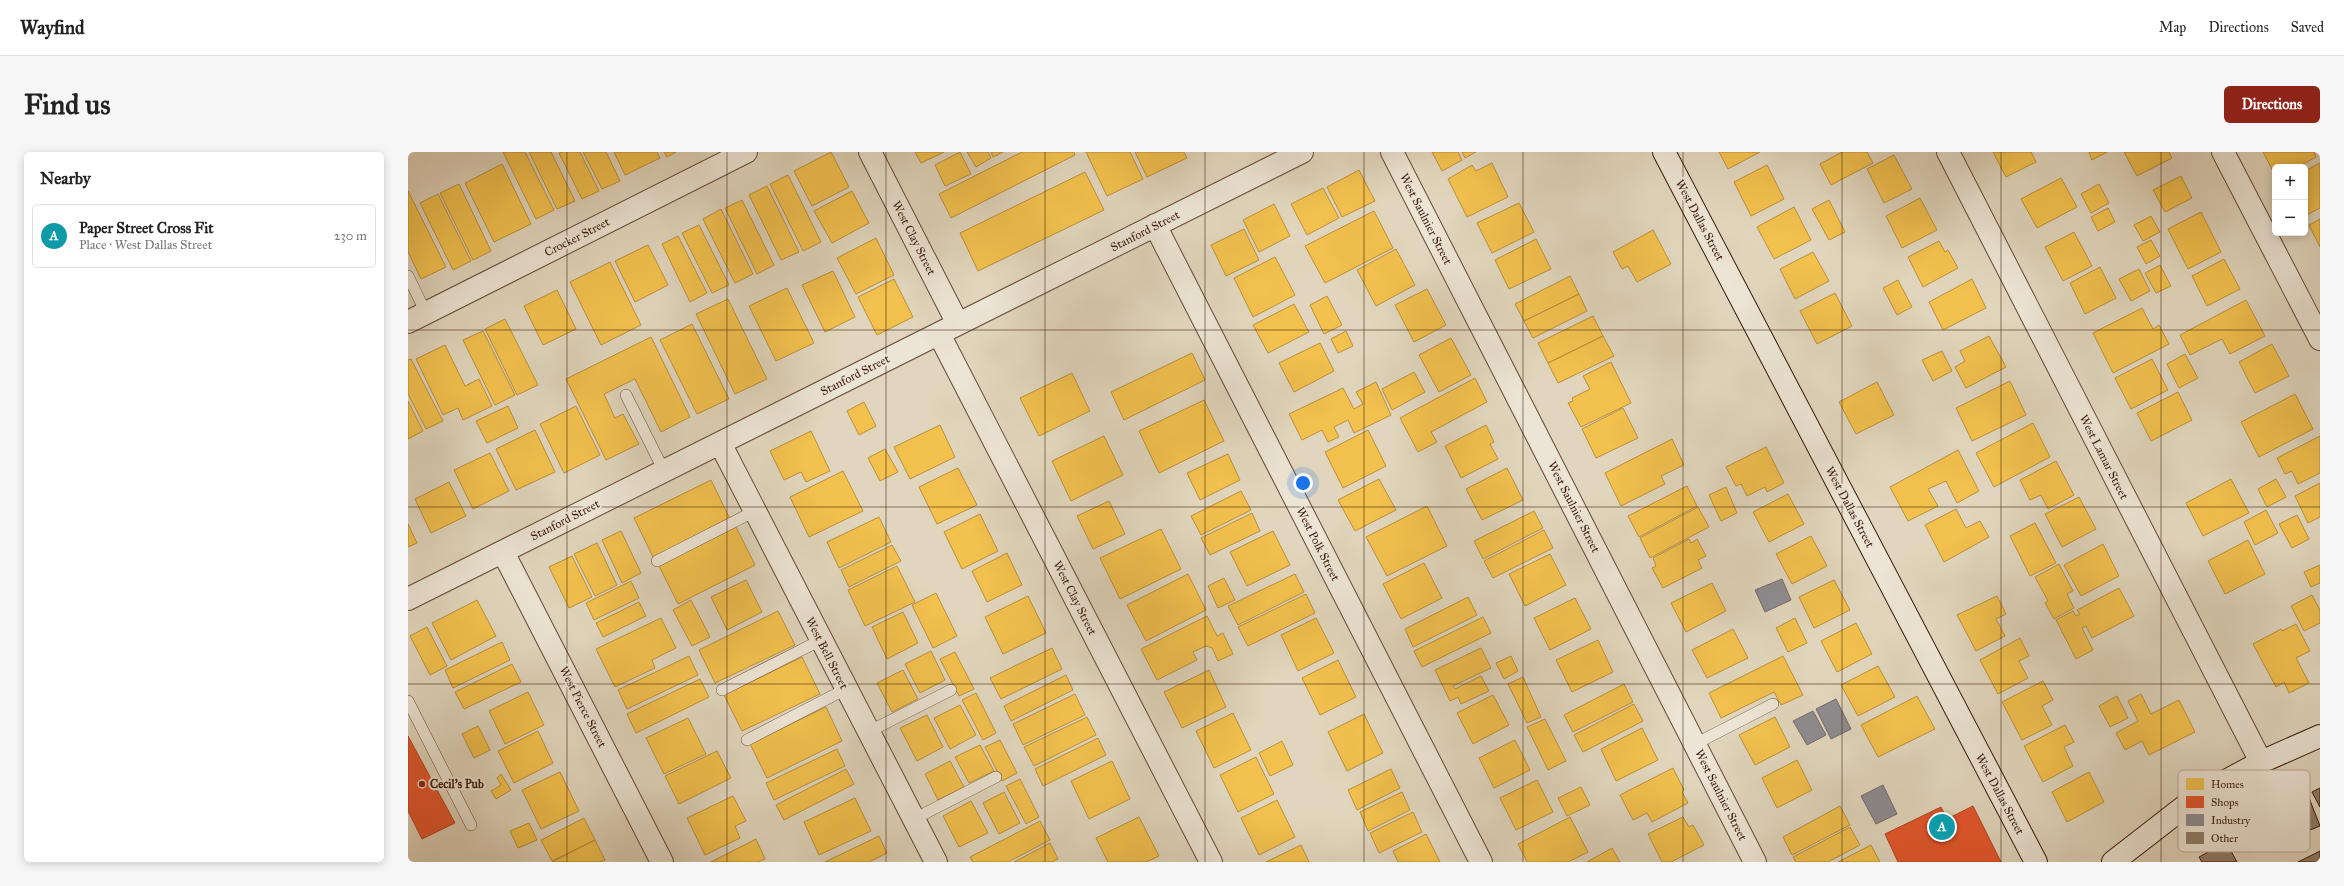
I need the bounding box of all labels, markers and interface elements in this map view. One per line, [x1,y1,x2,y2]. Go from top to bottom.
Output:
text: Wayfind [20,16,85,39]
text: Map [2159,19,2186,36]
text: Directions [2208,19,2269,36]
text: Saved [2291,19,2324,36]
button: Directions [2224,86,2320,123]
text: Find us [24,87,110,122]
map controls [2272,164,2308,236]
button: + [2272,164,2308,200]
text: Nearby [40,168,91,189]
street label: West Saulnier Street [1397,171,1455,268]
street label: West Dallas Street [1673,177,1728,264]
street label: West Clay Street [889,199,939,278]
button: − [2272,200,2308,236]
street label: Stanford Street [1108,207,1183,254]
street label: Crocker Street [542,214,613,259]
text: Paper Street Cross Fit [79,219,214,237]
text: A [50,228,58,244]
text: 230 m [334,228,367,244]
text: Place · West Dallas Street [79,237,212,253]
street label: Stanford Street [818,351,893,398]
street label: West Lamar Street [2077,412,2132,502]
street label: West Saulnier Street [1545,459,1603,556]
street label: West Dallas Street [1823,464,1878,551]
your location [1293,473,1313,493]
street label: Stanford Street [528,496,603,543]
street label: West Polk Street [1293,505,1343,584]
street label: West Clay Street [1050,559,1100,638]
street label: West Bell Street [803,615,851,692]
street label: West Pierce Street [557,664,610,751]
street label: West Saulnier Street [1692,747,1750,844]
street label: West Dallas Street [1973,751,2028,838]
legend [2178,770,2310,852]
place label: Cecil's Pub [430,777,484,791]
text: Homes [2211,778,2244,791]
marker: Cecil's Pub [417,779,427,789]
text: Shops [2211,796,2239,809]
pin: A [1929,812,1955,842]
text: Industry [2211,814,2251,827]
text: Other [2211,832,2239,845]

